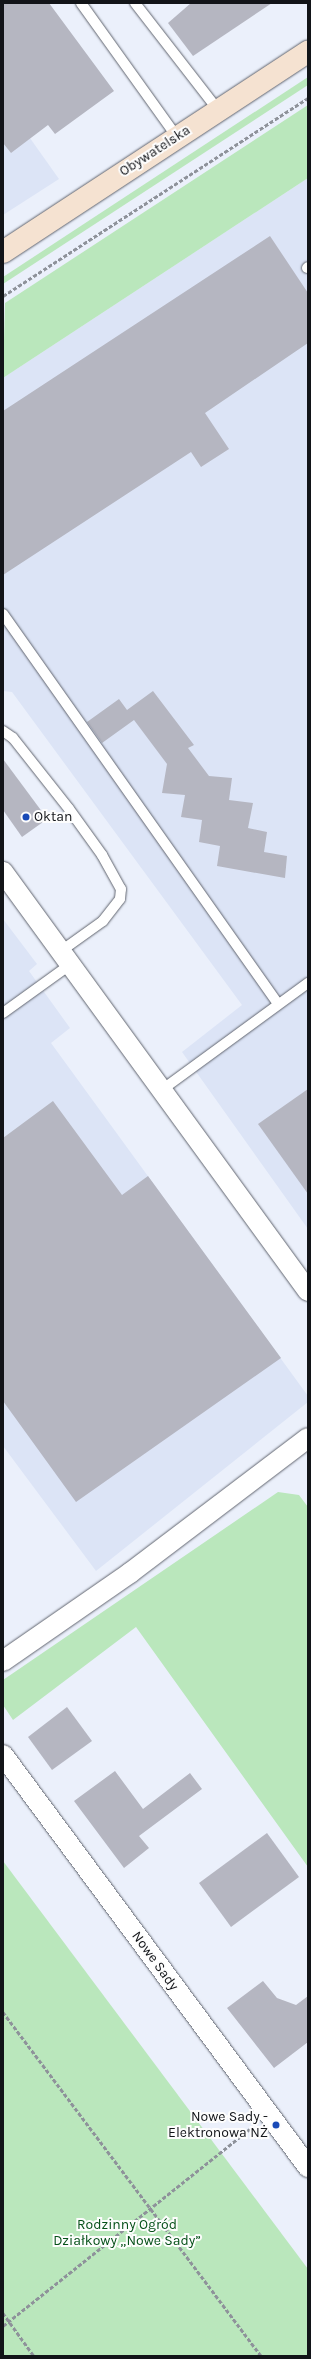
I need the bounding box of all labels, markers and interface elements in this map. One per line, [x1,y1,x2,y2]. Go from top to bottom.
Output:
street label: Obywatelska [116,122,194,180]
place label: Oktan [34,809,72,825]
marker: Oktan [21,812,31,822]
street label: Nowe Sady [128,1928,182,1994]
place label: Nowe Sady - Elektronowa NŻ [168,2109,268,2142]
marker: Nowe Sady - Elektronowa NŻ [271,2120,281,2130]
park label: Rodzinny Ogród Działkowy „Nowe Sady” [53,2217,201,2250]

